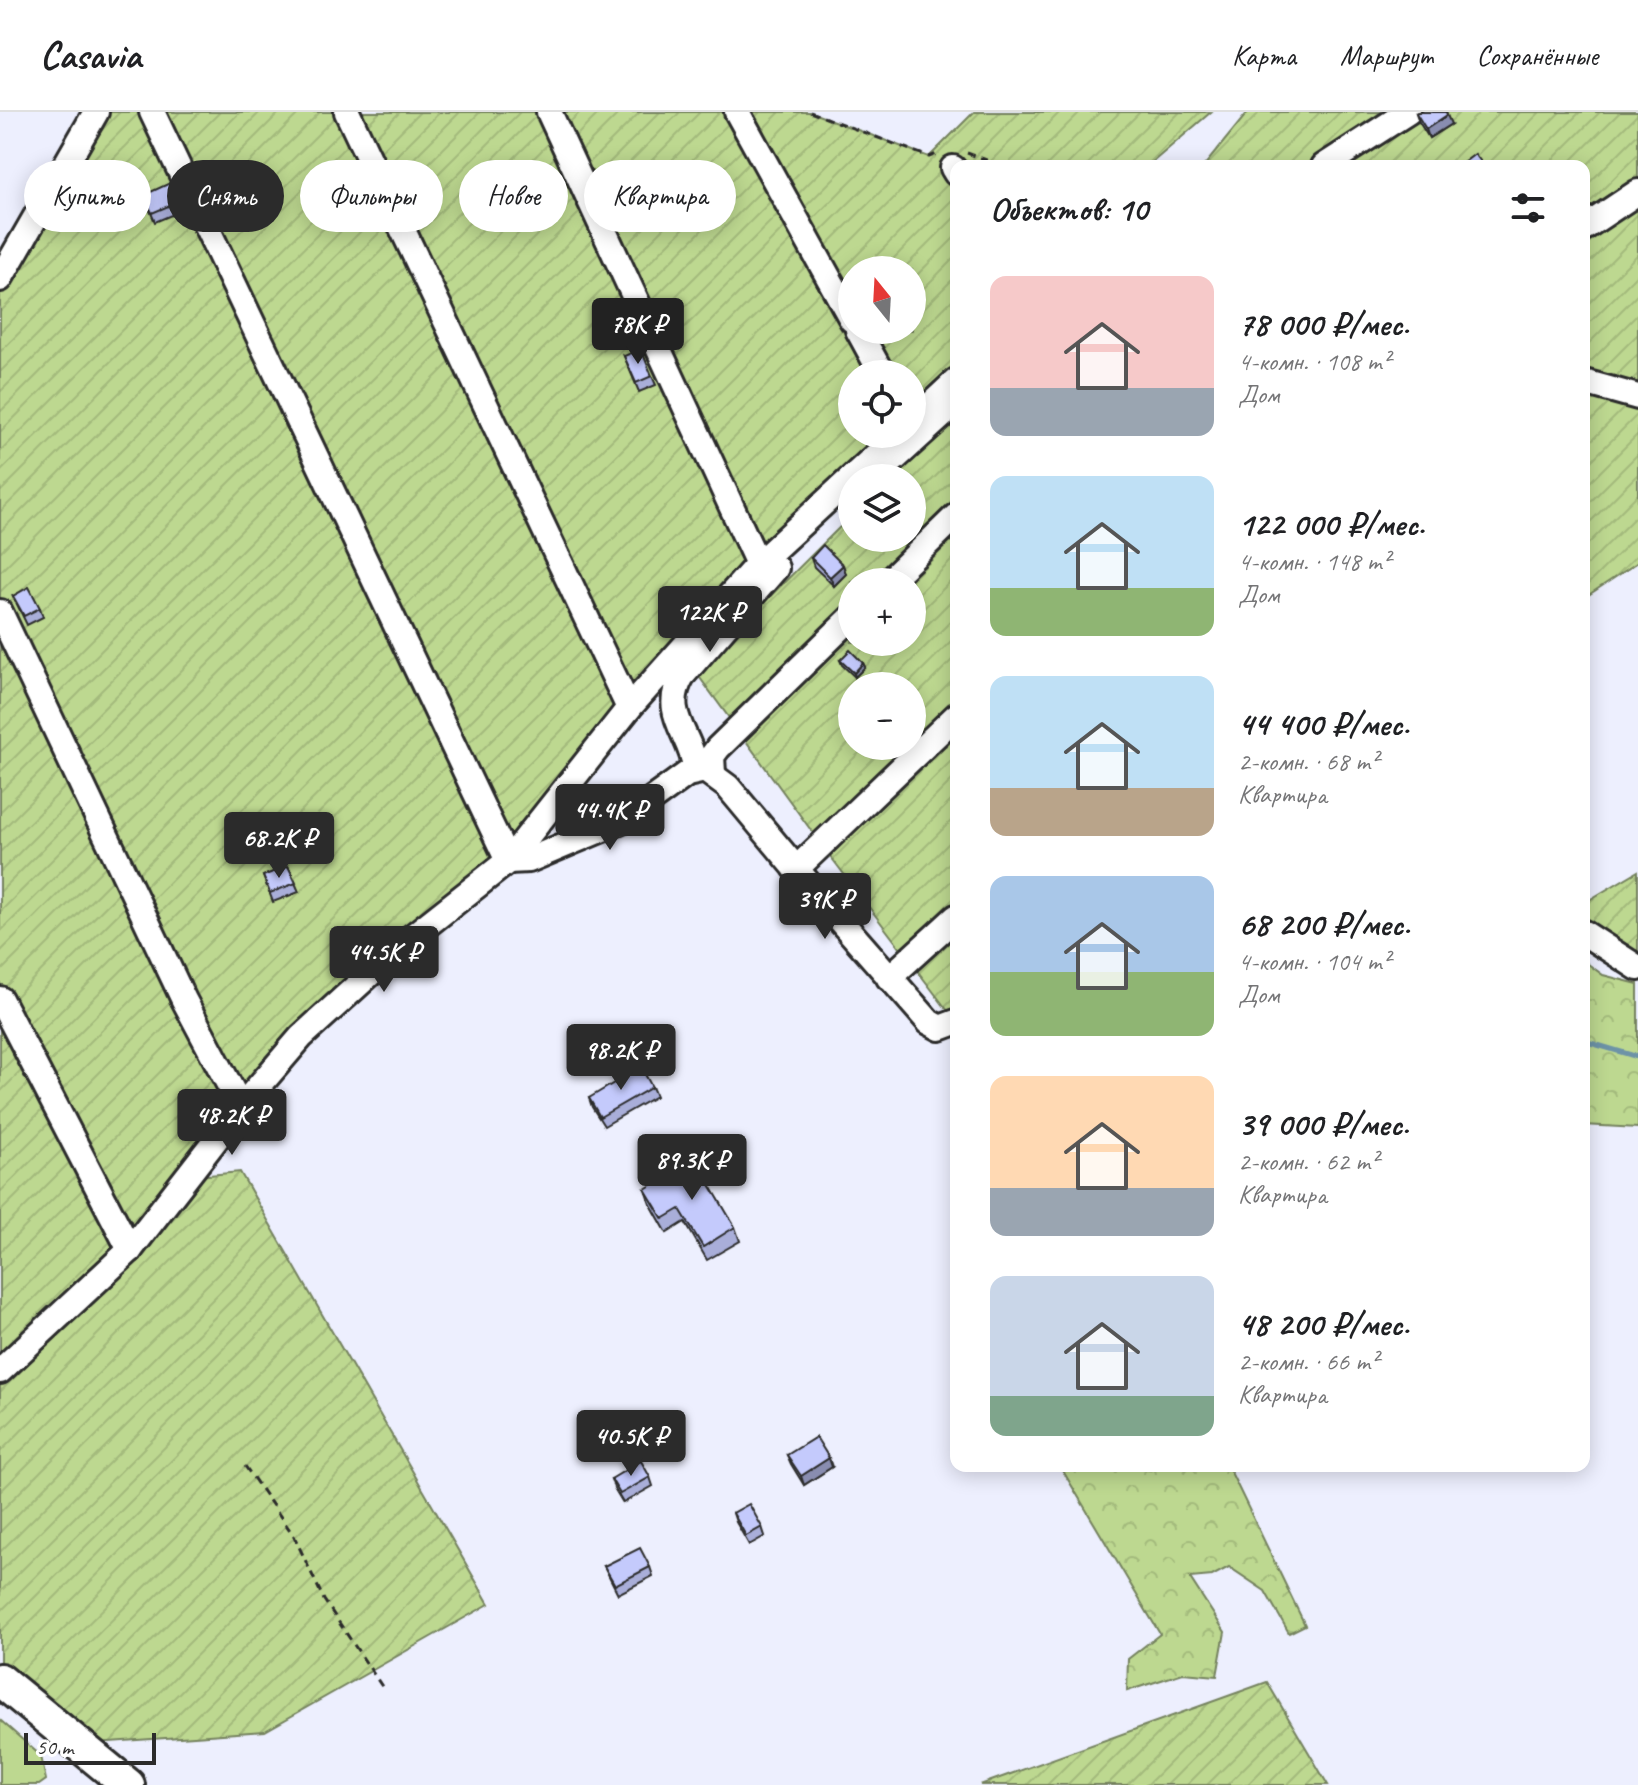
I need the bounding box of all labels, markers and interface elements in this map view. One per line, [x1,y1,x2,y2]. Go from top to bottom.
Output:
text: Casavia [40,32,141,79]
text: Карта [1232,38,1296,73]
text: Маршрут [1340,38,1432,73]
text: Сохранённые [1476,38,1598,73]
chip: Купить [24,160,151,232]
chip: Снять [167,160,284,232]
chip: Фильтры [300,160,443,232]
chip: Новое [459,160,568,232]
chip: Квартира [584,160,736,232]
icon: filters [1506,186,1550,230]
text: Объектов: 10 [990,187,1148,230]
north arrow [838,256,926,344]
map controls [838,256,926,760]
pin: 78K ₽ [582,298,694,366]
text: 78 000 ₽/мес. [1238,302,1409,345]
text: 78K ₽ [610,307,666,340]
icon: home [1054,308,1150,404]
text: 4-комн. · 108 m² [1238,345,1390,378]
button: locate [838,360,926,448]
text: Дом [1238,378,1280,411]
button: layers [838,464,926,552]
text: 122 000 ₽/мес. [1238,502,1425,545]
icon: home [1054,508,1150,604]
text: 4-комн. · 148 m² [1238,545,1390,578]
button: + [838,568,926,656]
text: Дом [1238,578,1280,611]
pin: 122K ₽ [645,586,775,654]
text: 122K ₽ [676,595,744,628]
button: − [838,672,926,760]
text: 44 400 ₽/мес. [1238,702,1409,745]
icon: home [1054,708,1150,804]
text: 2-комн. · 68 m² [1238,745,1378,778]
text: Квартира [1238,778,1327,811]
pin: 44.4K ₽ [536,784,684,852]
text: 44.4K ₽ [573,793,647,826]
pin: 68.2K ₽ [205,812,353,880]
text: 68.2K ₽ [242,821,316,854]
pin: 39K ₽ [769,873,881,941]
text: 39K ₽ [797,882,853,915]
text: 68 200 ₽/мес. [1238,902,1410,945]
icon: home [1054,908,1150,1004]
pin: 44.5K ₽ [310,926,458,994]
text: 44.5K ₽ [348,935,420,968]
text: 4-комн. · 104 m² [1238,945,1390,978]
text: Дом [1238,978,1280,1011]
pin: 98.2K ₽ [547,1024,695,1092]
text: 98.2K ₽ [585,1033,657,1066]
pin: 48.2K ₽ [158,1089,306,1157]
text: 48.2K ₽ [195,1098,269,1131]
text: 39 000 ₽/мес. [1238,1102,1409,1145]
icon: home [1054,1108,1150,1204]
pin: 89.3K ₽ [618,1134,766,1202]
text: 89.3K ₽ [656,1143,728,1176]
text: 2-комн. · 62 m² [1238,1145,1378,1178]
text: Квартира [1238,1178,1327,1211]
text: 48 200 ₽/мес. [1238,1302,1409,1345]
icon: home [1054,1308,1150,1404]
text: 2-комн. · 66 m² [1238,1345,1378,1378]
text: Квартира [1238,1378,1327,1411]
pin: 40.5K ₽ [557,1410,705,1478]
text: 40.5K ₽ [595,1419,667,1452]
scale bar [24,1729,156,1765]
text: 50 m [36,1733,73,1761]

